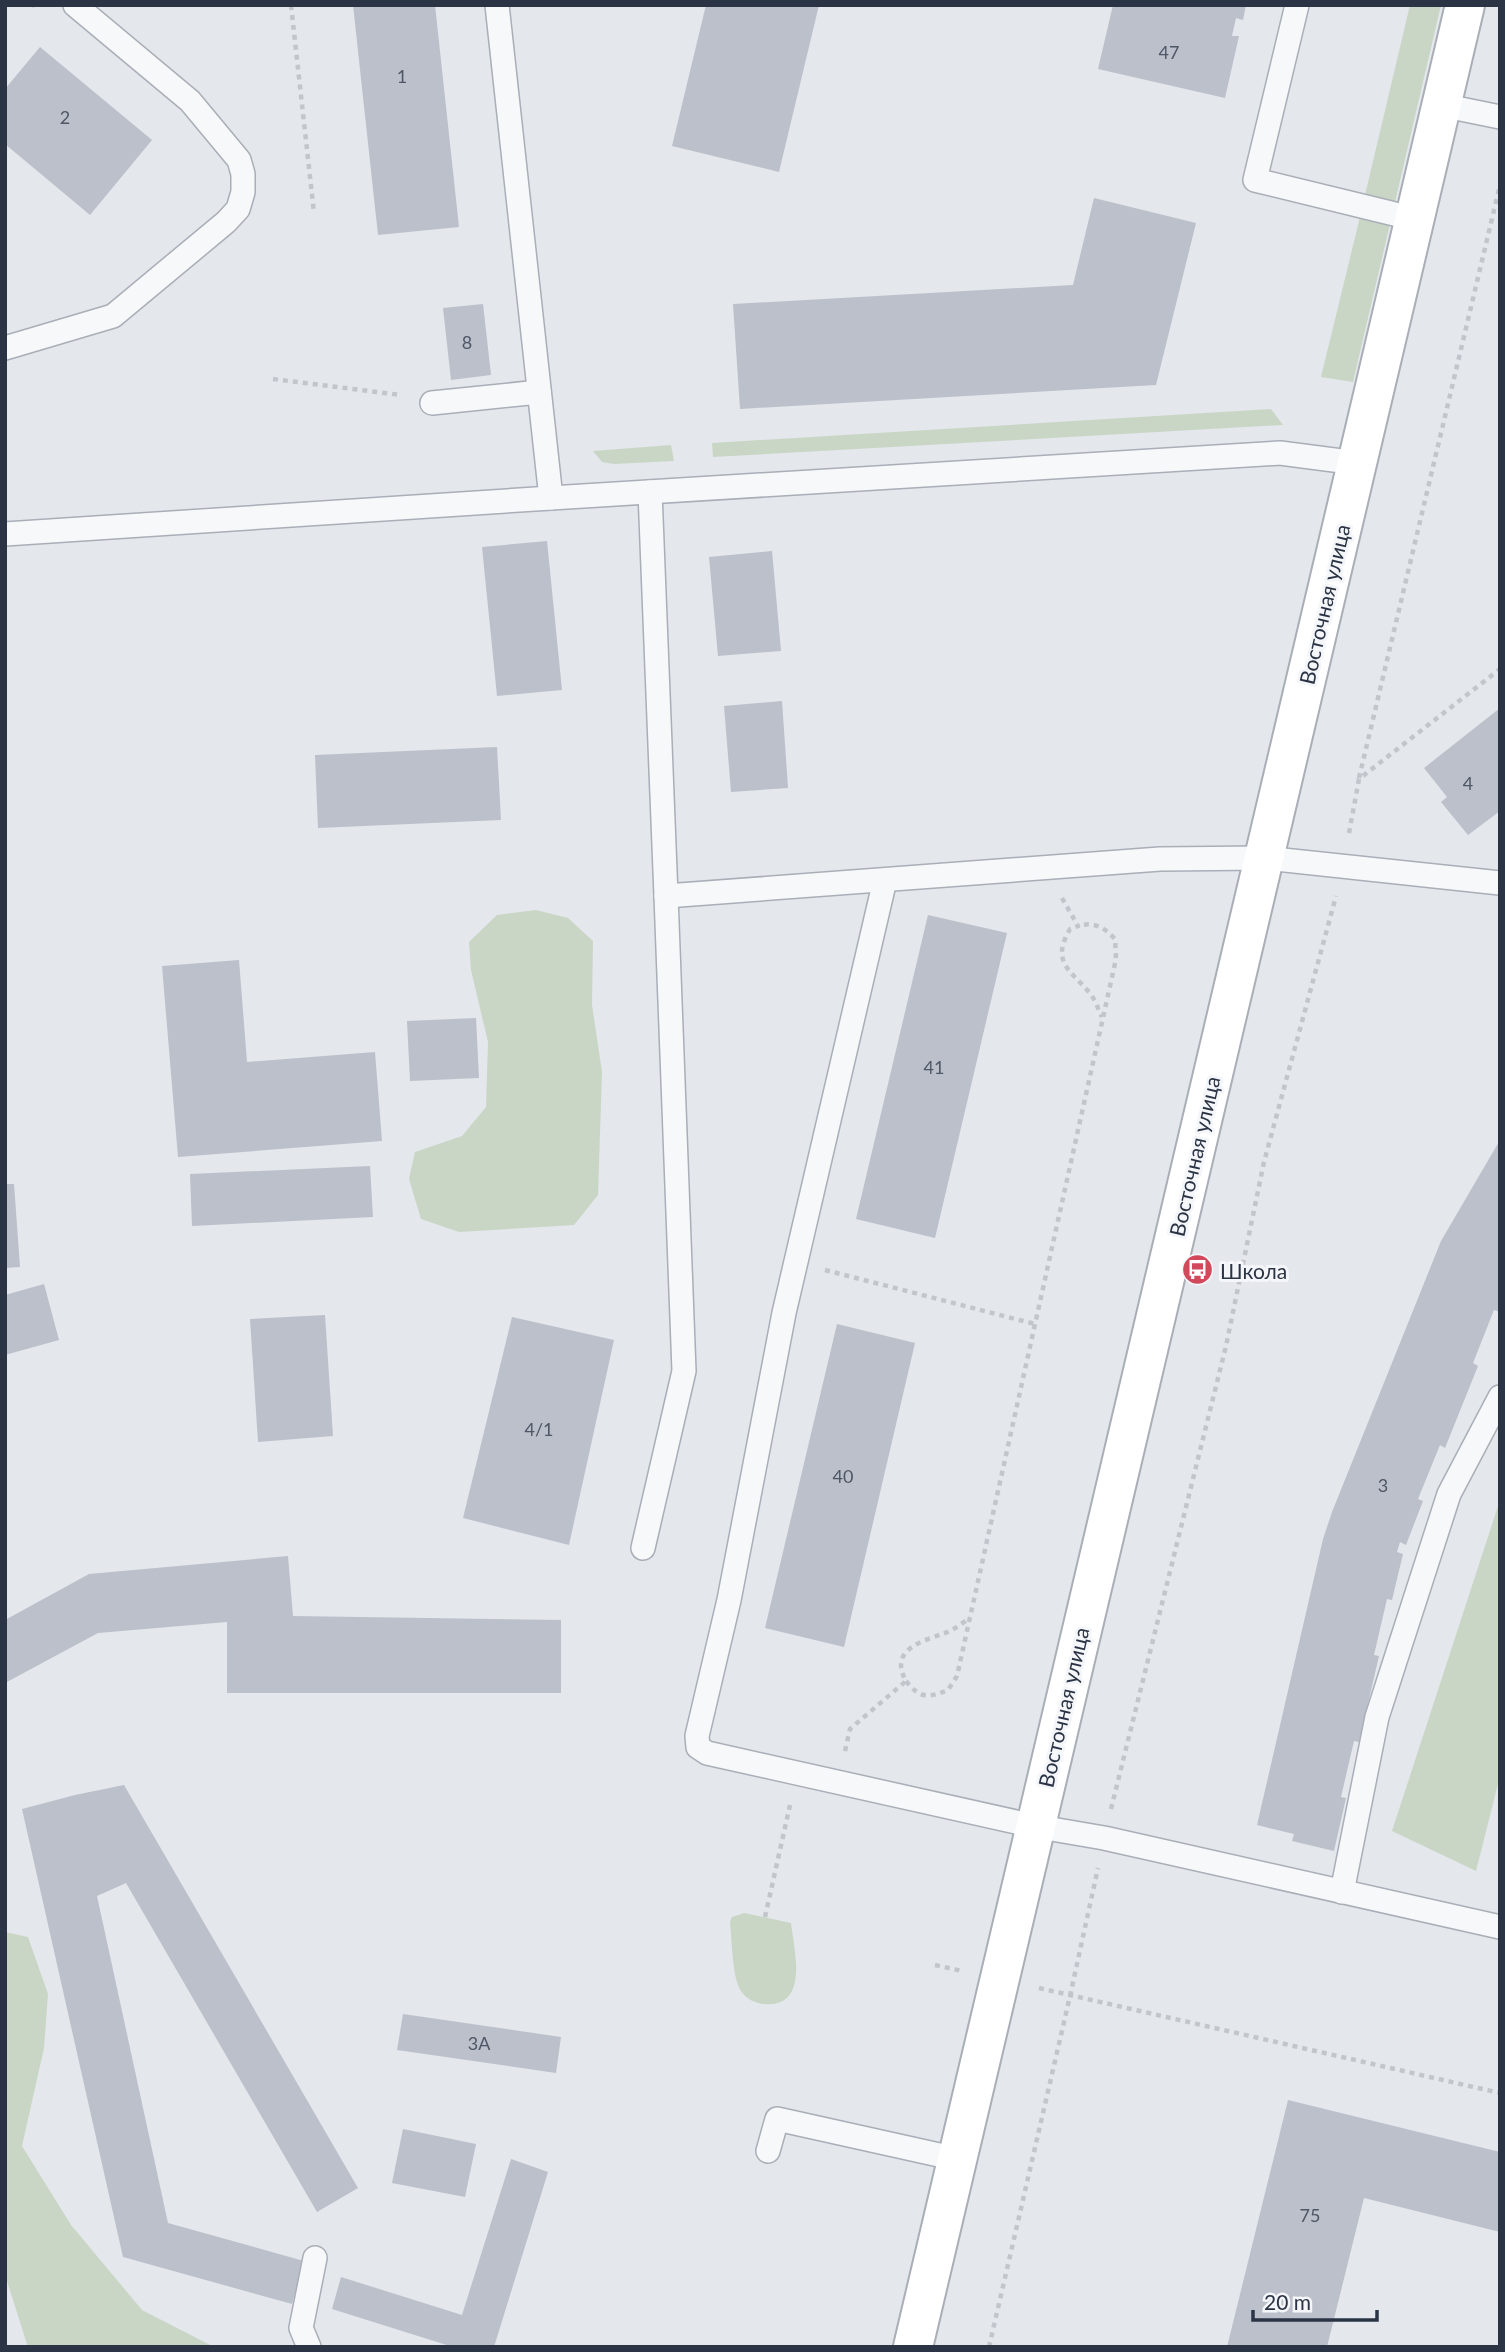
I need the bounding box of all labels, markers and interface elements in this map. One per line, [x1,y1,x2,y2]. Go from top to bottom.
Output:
house number: 47 [1159,41,1179,63]
house number: 1 [397,65,407,87]
house number: 2 [60,106,70,128]
house number: 8 [462,331,472,353]
street label: Восточная улица [1293,521,1355,687]
house number: 4 [1463,772,1473,794]
house number: 41 [924,1056,944,1078]
street label: Восточная улица [1163,1073,1225,1239]
bus stop icon: Школа [1180,1253,1214,1287]
place label: Школа [1220,1258,1287,1283]
house number: 4/1 [524,1418,554,1440]
house number: 40 [833,1465,853,1487]
house number: 3 [1378,1474,1388,1496]
street label: Восточная улица [1032,1624,1094,1790]
house number: 3А [468,2032,491,2054]
house number: 75 [1300,2204,1320,2226]
scale bar [1253,2278,1377,2322]
text: 20 m [1264,2289,1311,2314]

